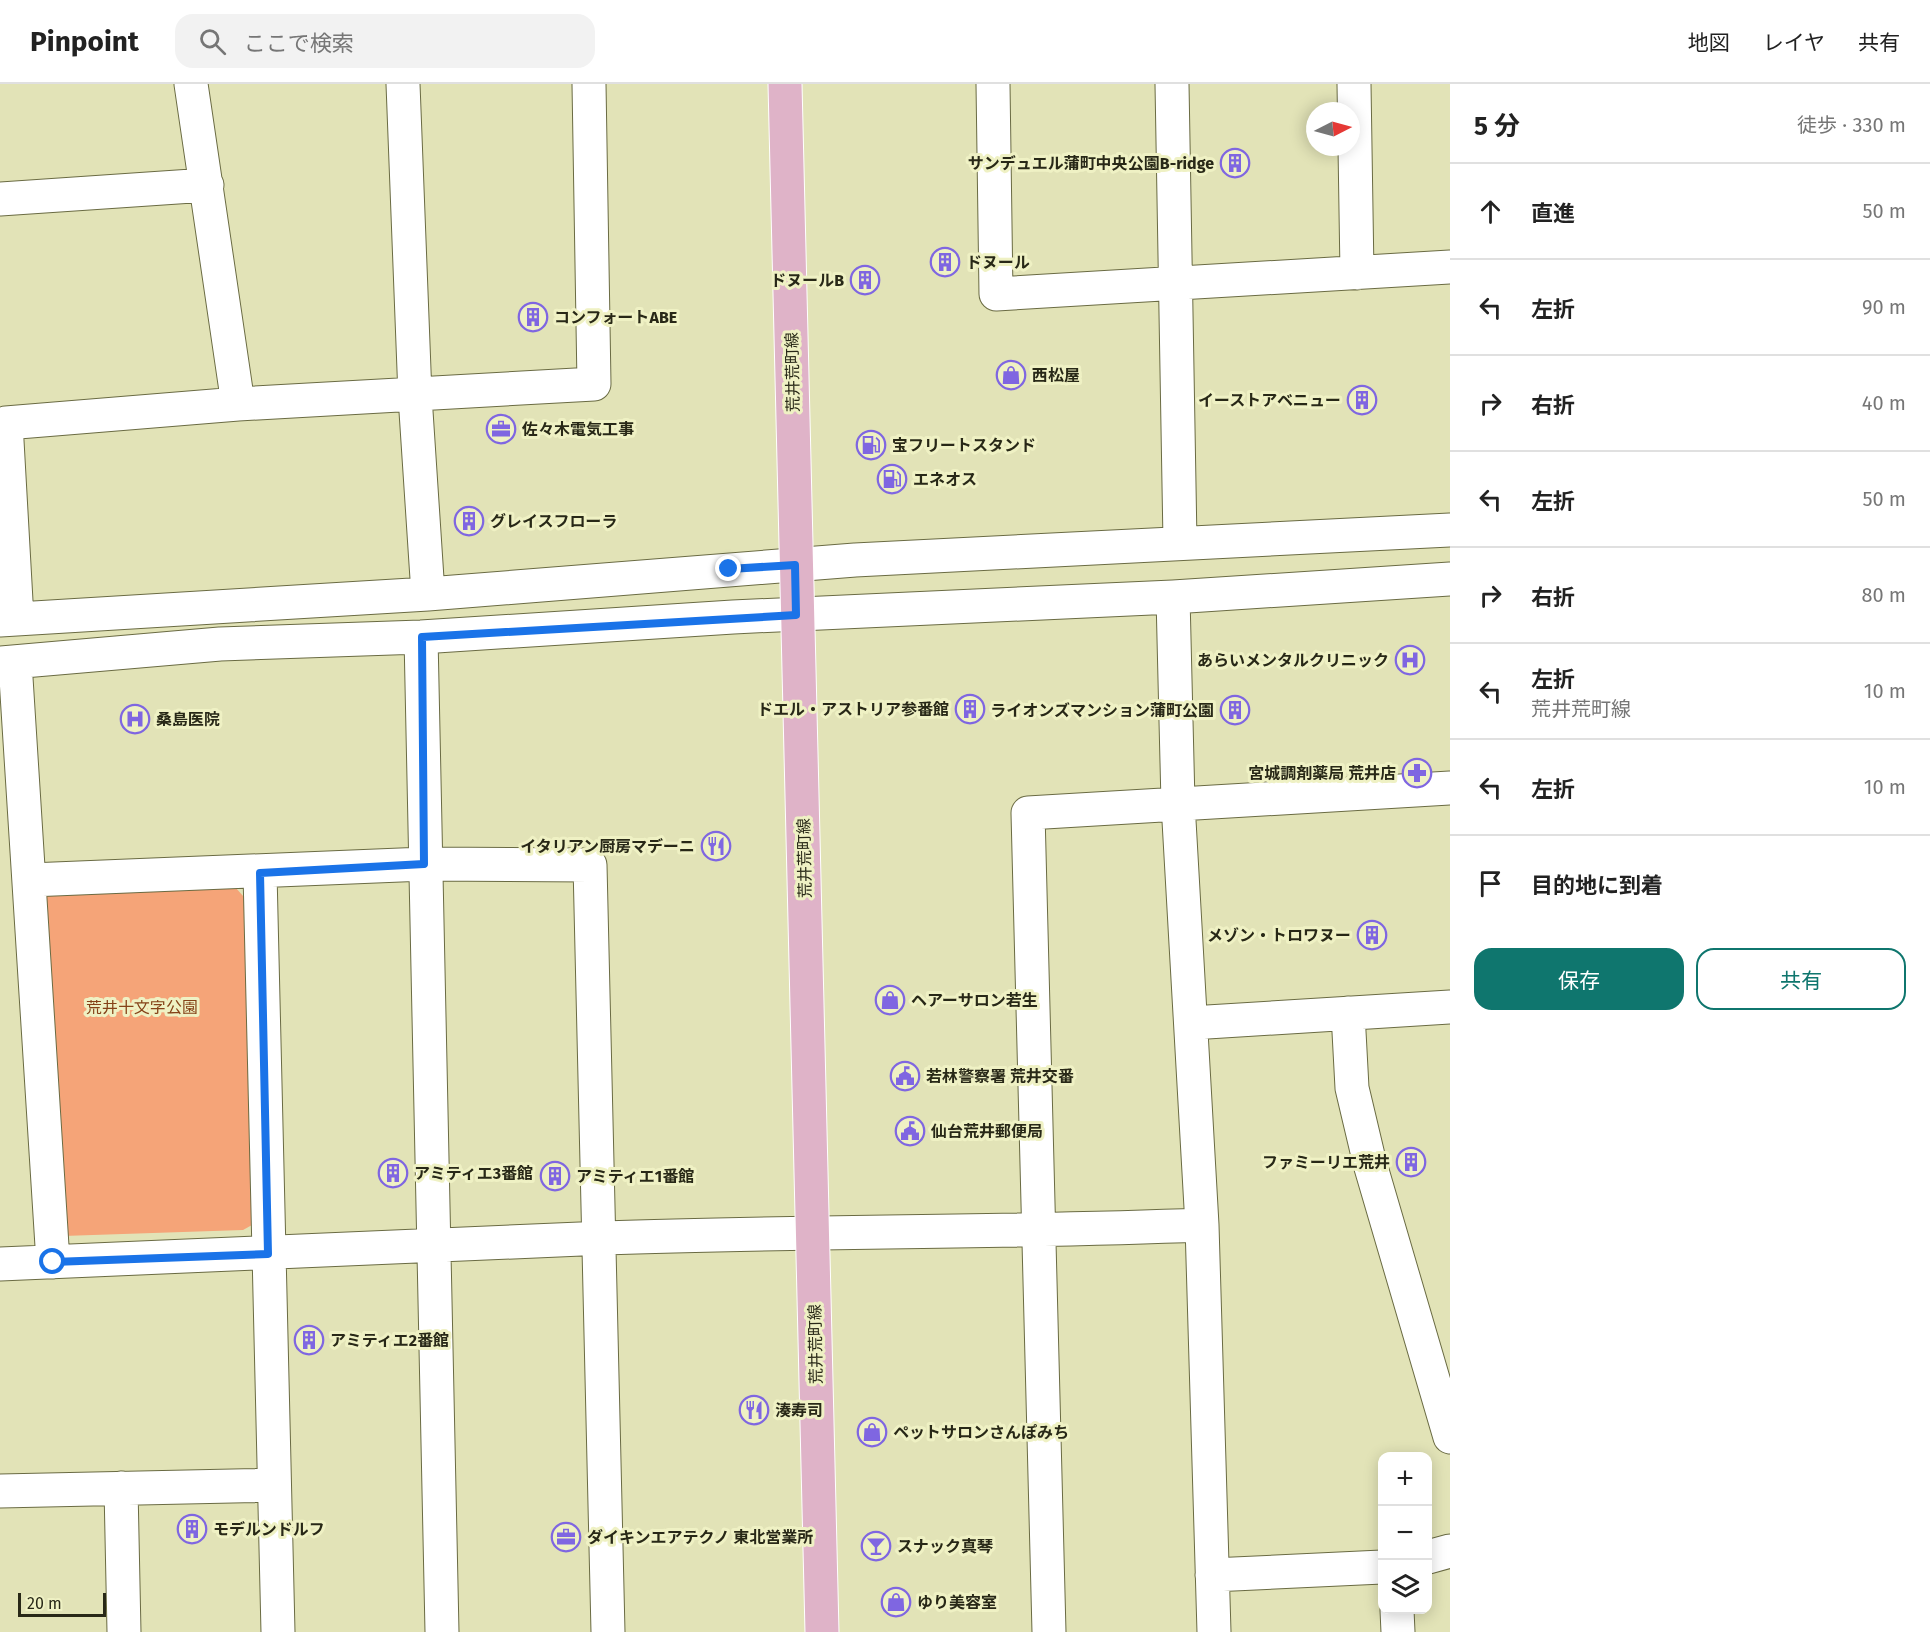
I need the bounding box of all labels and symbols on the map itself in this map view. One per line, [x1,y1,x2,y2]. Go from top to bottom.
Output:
north arrow [1306,102,1360,156]
building icon: サンデュエル蒲町中央公園B-ridge [1219,147,1251,179]
place label: サンデュエル蒲町中央公園B-ridge [968,154,1214,173]
building icon: ドヌール [929,246,961,278]
place label: ドヌール [966,253,1030,272]
building icon: ドヌールB [849,264,881,296]
place label: ドヌールB [770,271,844,290]
building icon: コンフォートABE [517,301,549,333]
place label: コンフォートABE [554,308,677,327]
street label: 荒井荒町線 [782,332,803,412]
shop icon: 西松屋 [995,359,1027,391]
place label: 西松屋 [1032,366,1080,385]
building icon: イーストアベニュー [1346,384,1378,416]
place label: イーストアベニュー [1198,391,1341,410]
office icon: 佐々木電気工事 [485,413,517,445]
place label: 佐々木電気工事 [521,420,634,439]
fuel station icon: 宝フリートスタンド [855,429,887,461]
place label: 宝フリートスタンド [892,436,1036,455]
fuel station icon: エネオス [876,463,908,495]
place label: エネオス [913,470,977,489]
building icon: グレイスフローラ [453,505,485,537]
place label: グレイスフローラ [490,512,618,531]
route end [715,555,741,581]
hospital icon: あらいメンタルクリニック [1394,644,1426,676]
place label: あらいメンタルクリニック [1197,651,1389,670]
building icon: ドエル・アストリア参番館 [954,693,986,725]
building icon: ライオンズマンション蒲町公園 [1219,694,1251,726]
place label: ドエル・アストリア参番館 [757,700,949,719]
place label: ライオンズマンション蒲町公園 [990,701,1214,720]
hospital icon: 桑島医院 [119,703,151,735]
place label: 桑島医院 [156,710,220,729]
pharmacy icon: 宮城調剤薬局 荒井店 [1401,757,1433,789]
place label: 宮城調剤薬局 荒井店 [1248,764,1396,783]
street label: 荒井荒町線 [794,818,815,898]
restaurant icon: イタリアン厨房マデーニ [700,830,732,862]
place label: イタリアン厨房マデーニ [520,837,695,856]
building icon: メゾン・トロワヌー [1356,919,1388,951]
place label: メゾン・トロワヌー [1207,926,1351,945]
shop icon: ヘアーサロン若生 [874,984,906,1016]
place label: ヘアーサロン若生 [911,991,1038,1010]
park label: 荒井十文字公園 [86,998,198,1017]
public building icon: 若林警察署 荒井交番 [889,1060,921,1092]
place label: 若林警察署 荒井交番 [926,1067,1074,1086]
public building icon: 仙台荒井郵便局 [894,1115,926,1147]
place label: 仙台荒井郵便局 [930,1122,1043,1141]
building icon: ファミーリエ荒井 [1395,1146,1427,1178]
place label: ファミーリエ荒井 [1262,1153,1390,1172]
building icon: アミティエ3番館 [377,1157,409,1189]
building icon: アミティエ1番館 [539,1160,571,1192]
place label: アミティエ3番館 [414,1164,533,1183]
place label: アミティエ1番館 [576,1167,694,1186]
route start [39,1248,65,1274]
street label: 荒井荒町線 [805,1304,826,1384]
building icon: アミティエ2番館 [293,1324,325,1356]
place label: アミティエ2番館 [330,1331,449,1350]
restaurant icon: 湊寿司 [738,1394,770,1426]
place label: 湊寿司 [775,1401,823,1420]
shop icon: ペットサロンさんぽみち [856,1416,888,1448]
place label: ペットサロンさんぽみち [893,1423,1069,1442]
building icon: モデルンドルフ [176,1513,208,1545]
place label: モデルンドルフ [213,1520,325,1539]
office icon: ダイキンエアテクノ 東北営業所 [550,1521,582,1553]
place label: ダイキンエアテクノ 東北営業所 [587,1528,813,1547]
bar icon: スナック真琴 [860,1530,892,1562]
place label: スナック真琴 [897,1537,993,1556]
shop icon: ゆり美容室 [880,1586,912,1618]
scale bar [18,1590,106,1618]
place label: ゆり美容室 [917,1593,997,1612]

